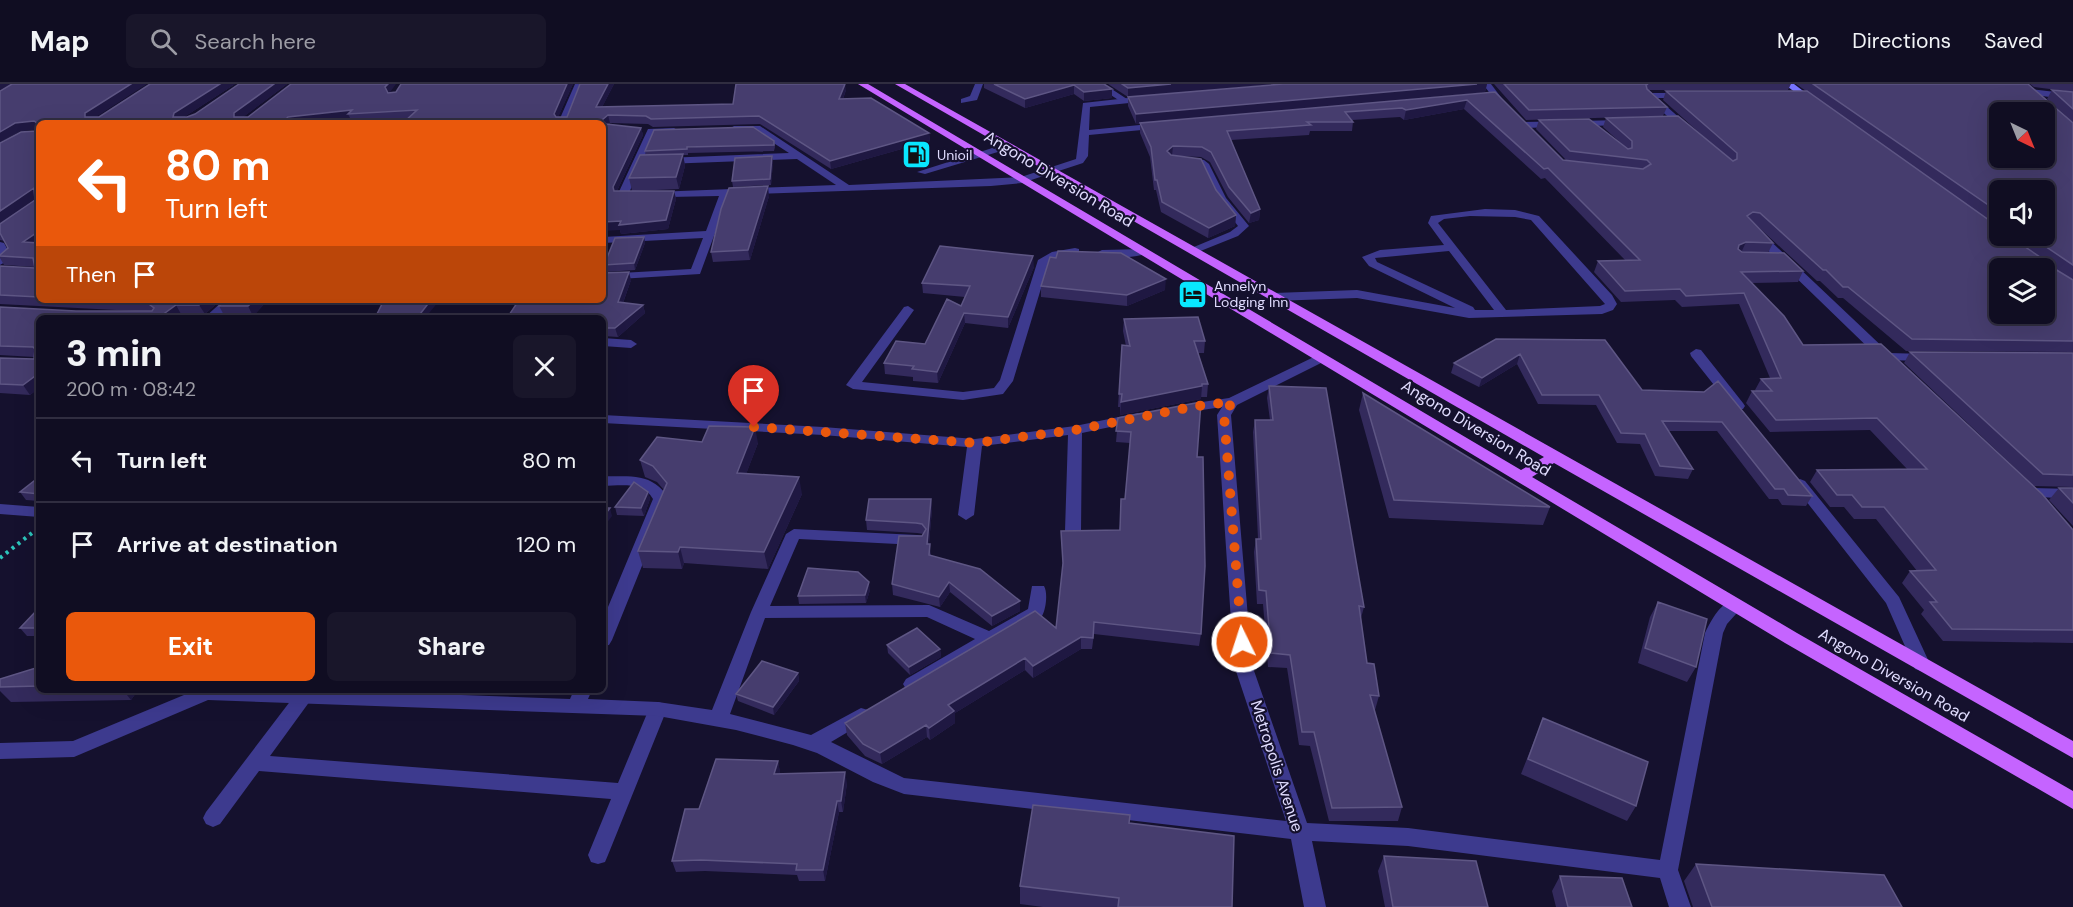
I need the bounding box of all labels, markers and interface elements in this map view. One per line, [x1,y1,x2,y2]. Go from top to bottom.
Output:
search box [126,14,546,68]
text: Map [30,23,90,60]
icon: search [147,25,180,58]
text: Search here [195,27,316,56]
text: Map [1777,27,1819,55]
text: Directions [1852,27,1951,55]
text: Saved [1984,27,2043,55]
north arrow [1989,102,2055,168]
map controls [1989,102,2055,324]
street label: Angono Diversion Road [980,126,1138,232]
text: 80 m [165,138,271,193]
fuel station icon: Unioil [900,139,932,171]
icon: left [66,144,144,222]
place label: Unioil [937,146,972,164]
button: sound [1989,180,2055,246]
text: Turn left [165,191,268,226]
icon: arrive [128,258,161,291]
button: layers [1989,258,2055,324]
text: Then [66,260,116,289]
place label: Annelyn Lodging Inn [1214,277,1288,311]
hotel icon: Annelyn Lodging Inn [1177,278,1209,310]
text: 3 min [66,330,162,377]
button: close [513,335,576,398]
pin [728,365,779,427]
icon: arrive [737,374,770,407]
street label: Angono Diversion Road [1397,375,1555,481]
text: 200 m · 08:42 [66,376,196,402]
icon: left [66,444,99,477]
text: Turn left [117,446,207,475]
text: 80 m [522,446,576,475]
icon: arrive [66,528,99,561]
text: Arrive at destination [117,530,338,559]
text: 120 m [516,530,576,559]
position arrow [1210,610,1274,674]
button: Exit [66,612,315,681]
button: Share [327,612,576,681]
street label: Angono Diversion Road [1815,623,1973,727]
street label: Metropolis Avenue [1246,698,1308,834]

